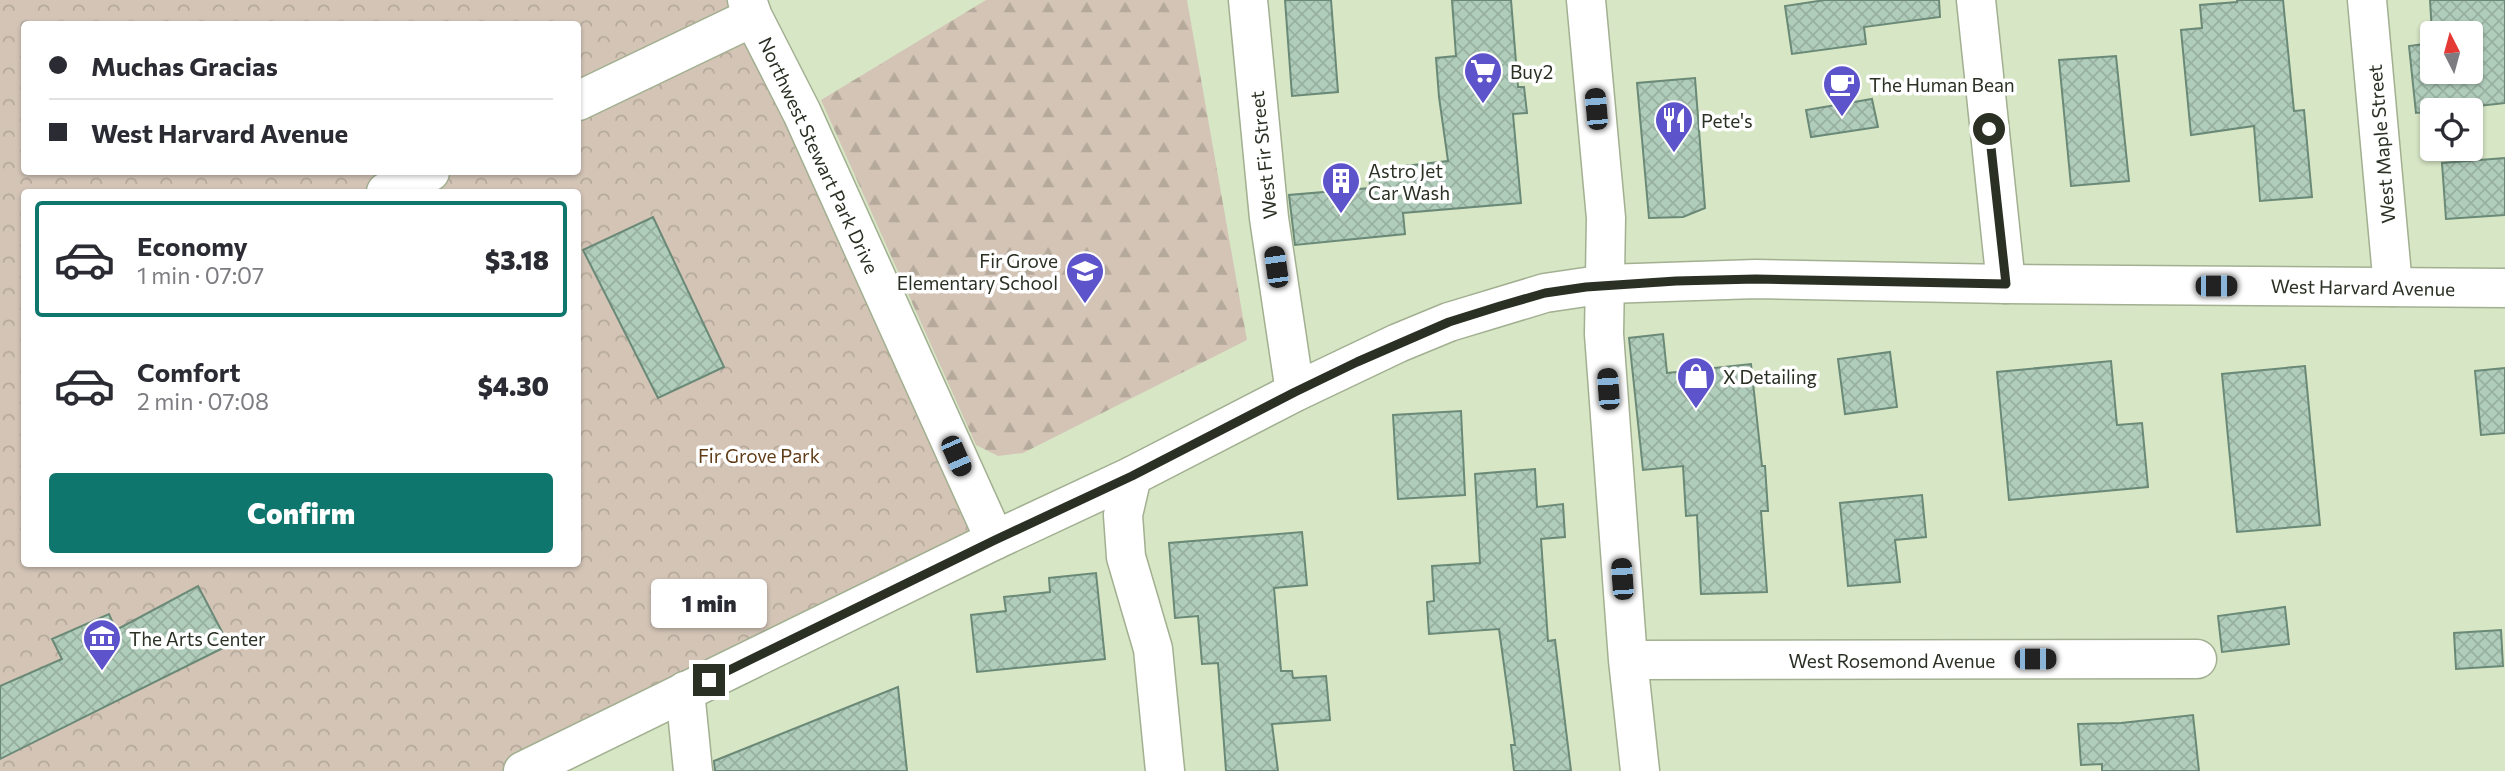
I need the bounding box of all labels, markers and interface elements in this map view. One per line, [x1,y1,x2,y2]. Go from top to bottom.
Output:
north arrow [2420,21,2483,84]
map controls [2420,21,2483,161]
street label: Northwest Stewart Park Drive [754,33,884,277]
text: Muchas Gracias [91,50,278,81]
supermarket icon: Buy2 [1462,50,1504,105]
place label: Buy2 [1510,60,1553,83]
cafe icon: The Human Bean [1821,63,1863,118]
street label: West Maple Street [2363,63,2399,224]
place label: The Human Bean [1869,73,2015,96]
car [1584,87,1609,131]
street label: West Fir Street [1245,90,1281,220]
button: locate [2420,98,2483,161]
restaurant icon: Pete's [1653,99,1695,154]
place label: Pete's [1701,109,1753,132]
route start [1973,113,2005,145]
text: West Harvard Avenue [91,117,348,148]
place label: Astro Jet Car Wash [1368,159,1450,204]
building icon: Astro Jet Car Wash [1320,160,1362,215]
icon: car [53,228,116,291]
text: Economy [137,230,248,261]
text: $3.18 [485,244,549,275]
car [1263,245,1290,289]
place label: Fir Grove Elementary School [897,249,1058,294]
school or university icon: Fir Grove Elementary School [1064,250,1106,305]
text: 1 min · 07:07 [137,261,264,289]
street label: West Harvard Avenue [2271,274,2455,300]
car [2196,276,2238,297]
icon: car [53,354,116,417]
shop icon: X Detailing [1675,355,1717,410]
text: Comfort [137,356,240,387]
place label: X Detailing [1723,365,1817,388]
car [1597,367,1620,411]
text: $4.30 [478,370,549,401]
text: 2 min · 07:08 [137,387,269,415]
car [938,433,975,479]
park label: Fir Grove Park [698,444,820,467]
button: Confirm [49,473,553,553]
car [1611,557,1634,601]
callout: 1 min [651,578,767,628]
text: 1 min [681,589,737,617]
museum icon: The Arts Center [81,617,123,672]
place label: The Arts Center [129,627,266,650]
street label: West Rosemond Avenue [1789,649,1995,672]
car [2015,649,2057,670]
route end [693,664,725,696]

